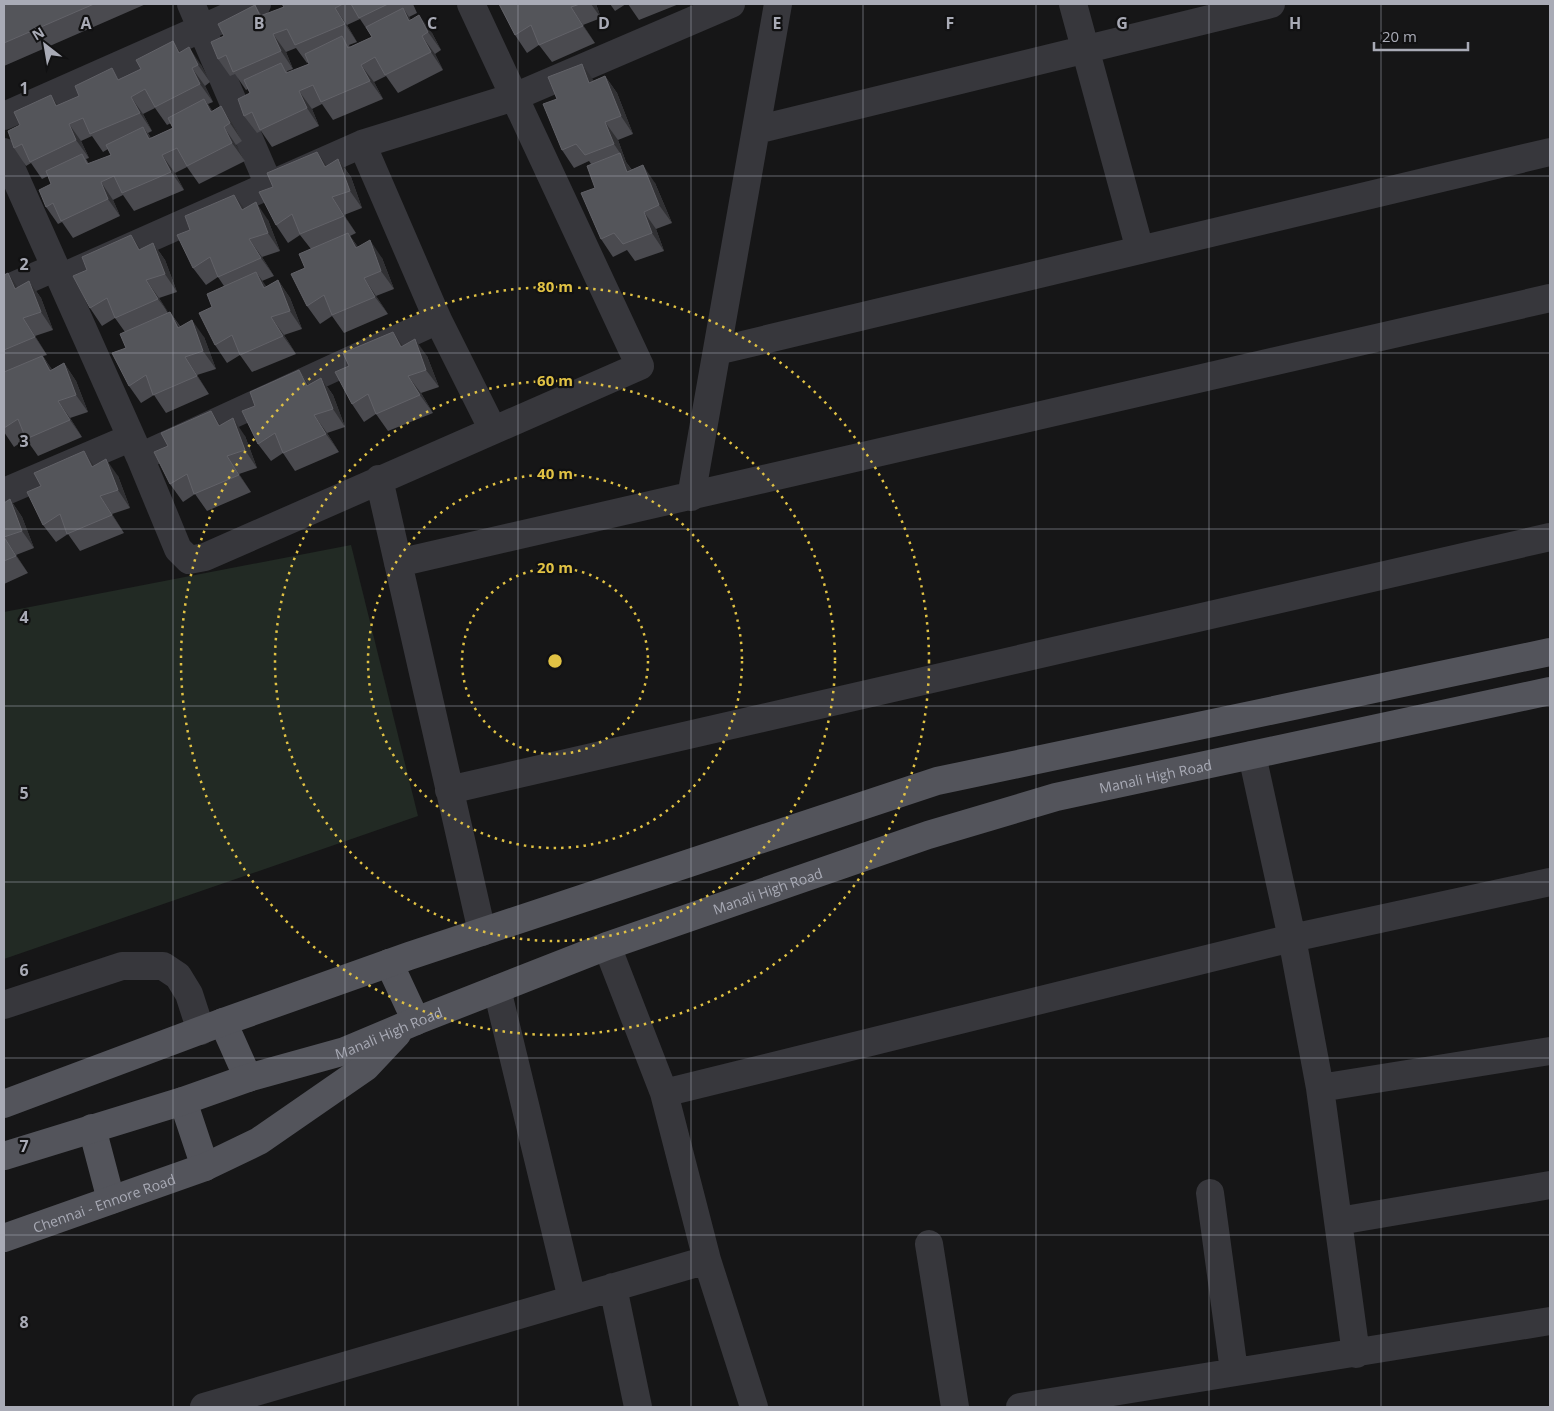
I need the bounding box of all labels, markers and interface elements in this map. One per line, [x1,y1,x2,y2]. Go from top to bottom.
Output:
text: A [80,12,92,34]
text: B [254,12,264,34]
text: C [427,12,437,34]
text: D [598,12,610,34]
text: E [773,12,782,34]
text: F [946,12,954,34]
text: G [1116,12,1128,34]
text: H [1289,12,1301,34]
north arrow [20,20,70,70]
scale bar [1374,20,1468,52]
text: N [28,22,48,45]
text: 20 m [1382,26,1417,46]
text: 1 [19,77,29,99]
text: 2 [19,253,29,275]
text: 80 m [537,276,573,296]
text: 60 m [537,370,573,390]
text: 3 [19,430,29,452]
text: 40 m [537,463,573,483]
text: 20 m [537,557,573,577]
text: 4 [19,606,29,628]
centre of rings [546,652,564,670]
street label: Manali High Road [1097,754,1213,797]
text: 5 [19,782,29,804]
street label: Manali High Road [710,863,825,918]
text: 6 [19,959,29,981]
street label: Manali High Road [333,1002,445,1063]
text: 7 [19,1135,29,1157]
street label: Chennai - Ennore Road [30,1169,178,1237]
text: 8 [19,1311,29,1333]

